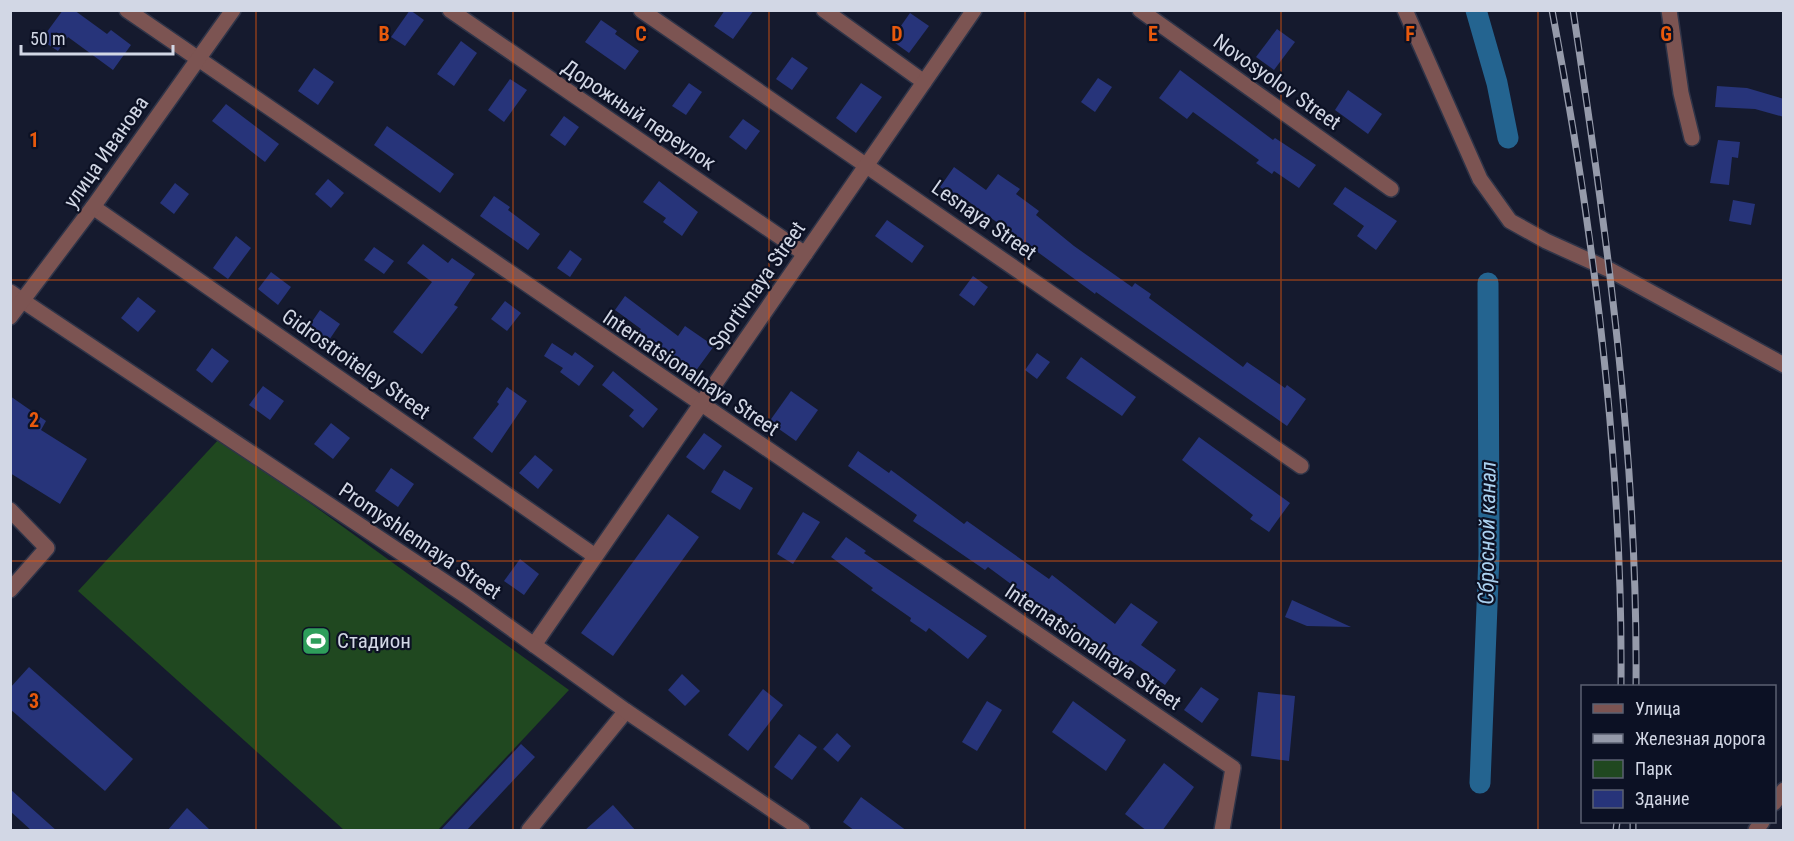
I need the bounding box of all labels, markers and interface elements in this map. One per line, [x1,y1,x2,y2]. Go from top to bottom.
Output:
scale bar [21,18,172,56]
text: B [378,22,390,46]
text: C [635,22,647,46]
text: D [891,22,903,46]
text: E [1148,22,1158,46]
text: F [1405,22,1415,46]
text: G [1660,22,1672,46]
text: 50 m [30,28,65,49]
street label: Novosyolov Street [1209,29,1345,135]
street label: Дорожный переулок [558,55,720,175]
street label: улица Иванова [59,91,153,213]
text: 1 [29,128,39,152]
street label: Lesnaya Street [927,175,1041,265]
street label: Sportivnaya Street [704,217,810,355]
street label: Gidrostroiteley Street [277,304,435,424]
street label: Internatsionalnaya Street [598,305,784,441]
text: 2 [29,408,39,432]
water label: Сбросной канал [1473,461,1501,605]
street label: Promyshlennaya Street [334,478,506,604]
street label: Internatsionalnaya Street [1000,579,1186,715]
sports icon: Стадион [300,625,332,657]
place label: Стадион [337,629,411,653]
legend [1581,685,1776,823]
text: 3 [29,689,39,713]
text: Улица [1635,698,1681,719]
text: Железная дорога [1635,728,1766,749]
text: Парк [1635,758,1673,779]
text: Здание [1635,788,1689,809]

